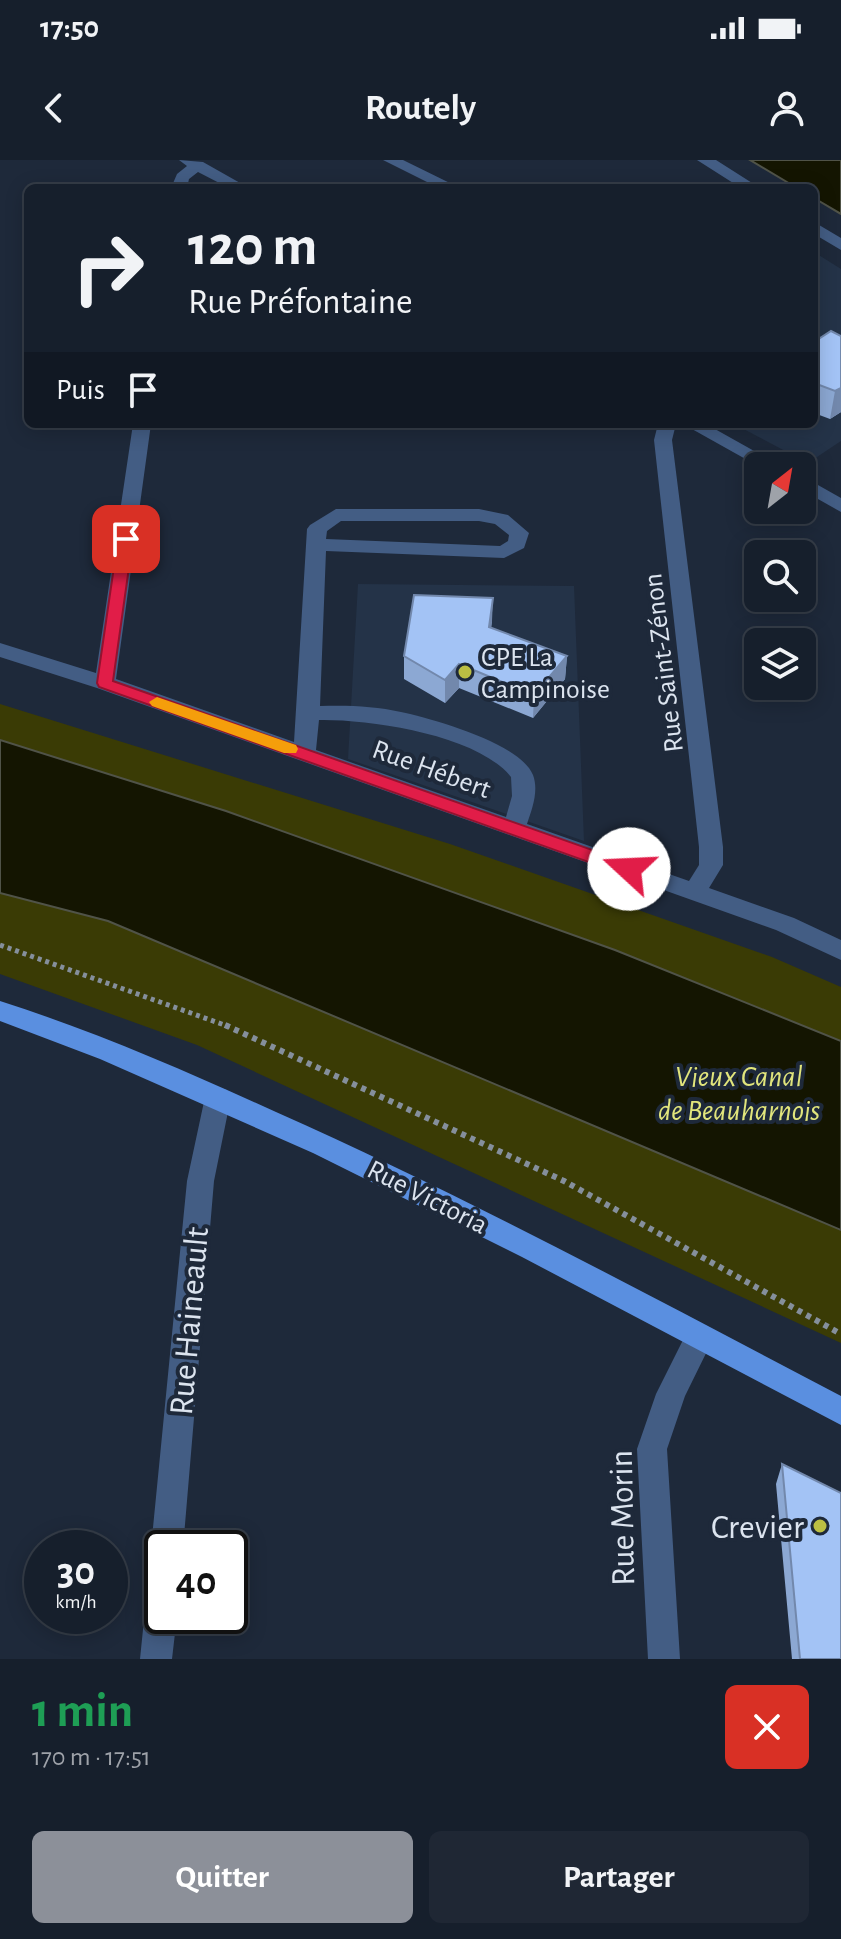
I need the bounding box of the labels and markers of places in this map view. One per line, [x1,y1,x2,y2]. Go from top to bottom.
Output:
pin [92,505,160,573]
place label: CPE La Campinoise [481,644,610,704]
marker: CPE La Campinoise [456,663,474,681]
place label: Crevier [711,1511,804,1545]
marker: Crevier [811,1517,829,1535]

